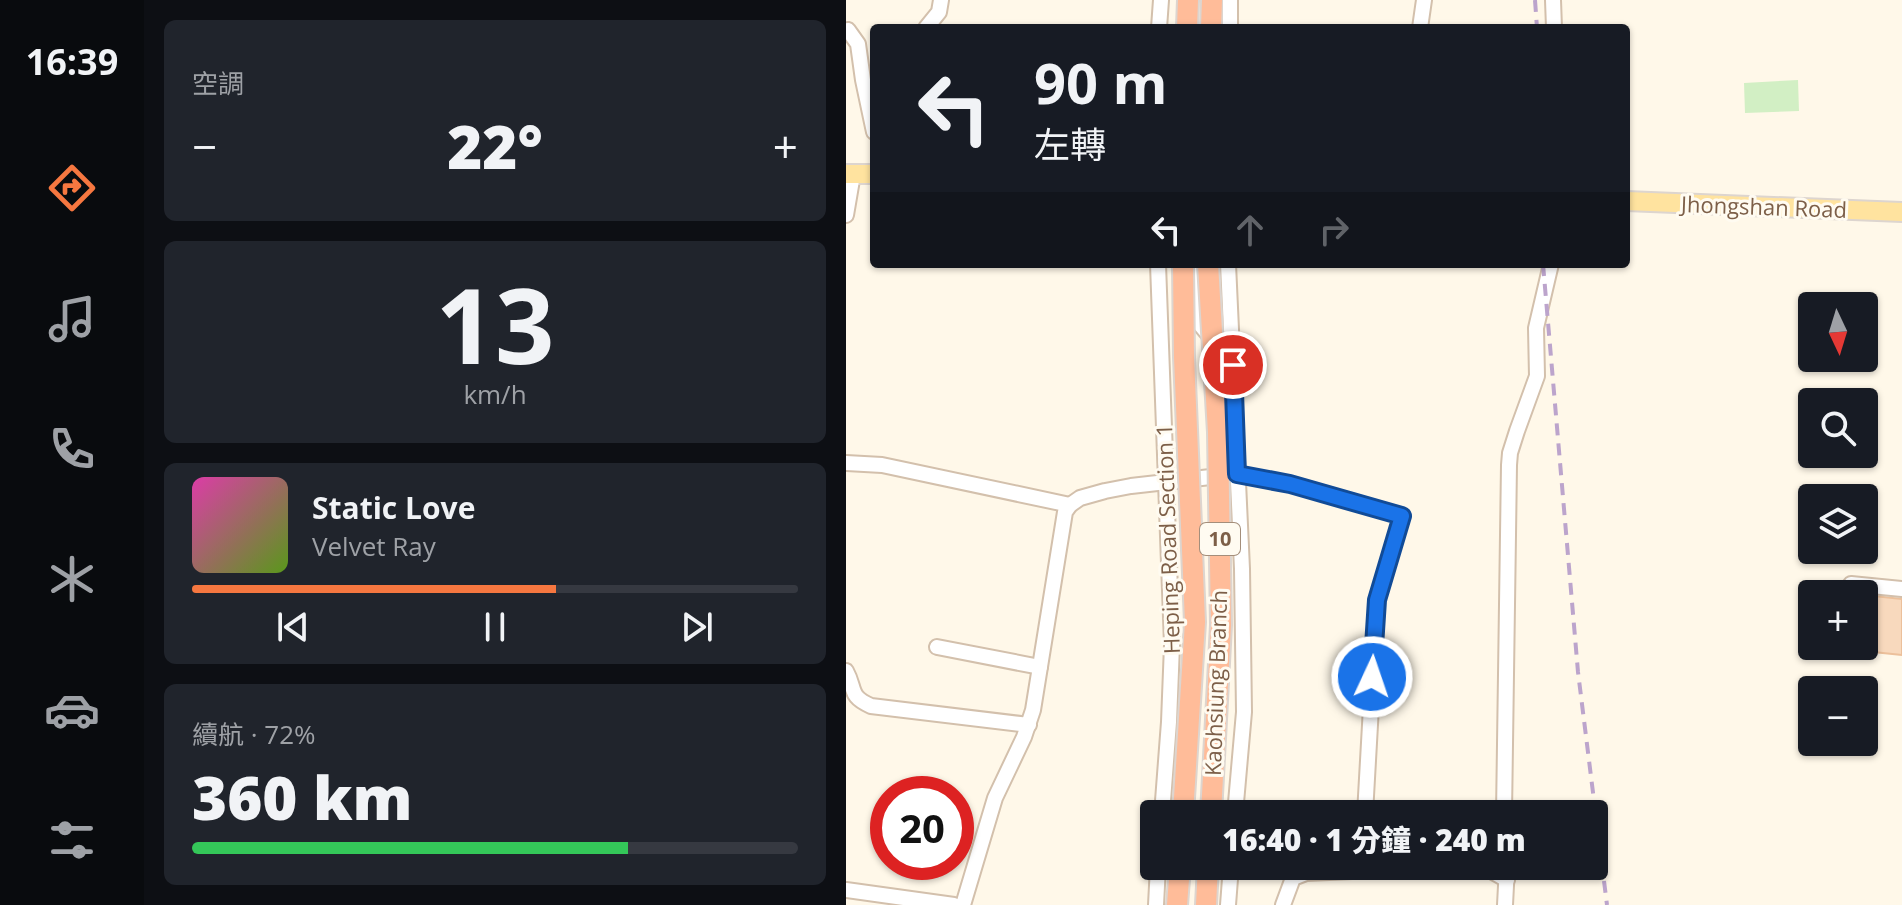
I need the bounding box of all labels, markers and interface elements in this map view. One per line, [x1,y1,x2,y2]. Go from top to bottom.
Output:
text: 16:39 [26,37,118,86]
text: 90 m [1034,44,1168,120]
icon: left [902,56,1006,160]
text: 空調 [192,65,244,101]
text: 22° [447,105,543,187]
text: − [192,116,217,176]
text: + [773,116,798,176]
text: 左轉 [1034,120,1106,169]
icon: directions [44,160,100,216]
street label: Jhongshan Road [1679,188,1848,224]
icon: left [1144,208,1188,252]
icon: ahead [1228,208,1272,252]
icon: right [1312,208,1356,252]
text: 13 [436,253,554,394]
icon: music [44,291,100,347]
north arrow [1798,292,1878,372]
map controls [1798,292,1878,756]
pin [1199,331,1267,399]
icon: arrive [1211,343,1255,387]
text: km/h [463,376,527,412]
button: search [1798,388,1878,468]
icon: phone [44,421,100,477]
street label: Heping Road Section 1 [1148,423,1186,655]
button: layers [1798,484,1878,564]
text: Static Love [312,487,475,528]
road number: 10 [1200,523,1240,555]
text: Velvet Ray [312,528,436,564]
icon: climate [44,551,100,607]
button: + [1798,580,1878,660]
street label: Kaohsiung Branch [1197,589,1233,776]
icon: previous [271,605,315,649]
icon: pause [473,605,517,649]
icon: next [675,605,719,649]
position arrow [1330,635,1414,719]
button: − [1798,676,1878,756]
icon: car [44,682,100,738]
text: 續航 · 72% [192,716,316,752]
text: 360 km [192,756,413,838]
speed limit sign: 20 [870,776,974,880]
icon: filters [44,812,100,868]
text: 16:40 · 1 分鐘 · 240 m [1222,819,1526,860]

